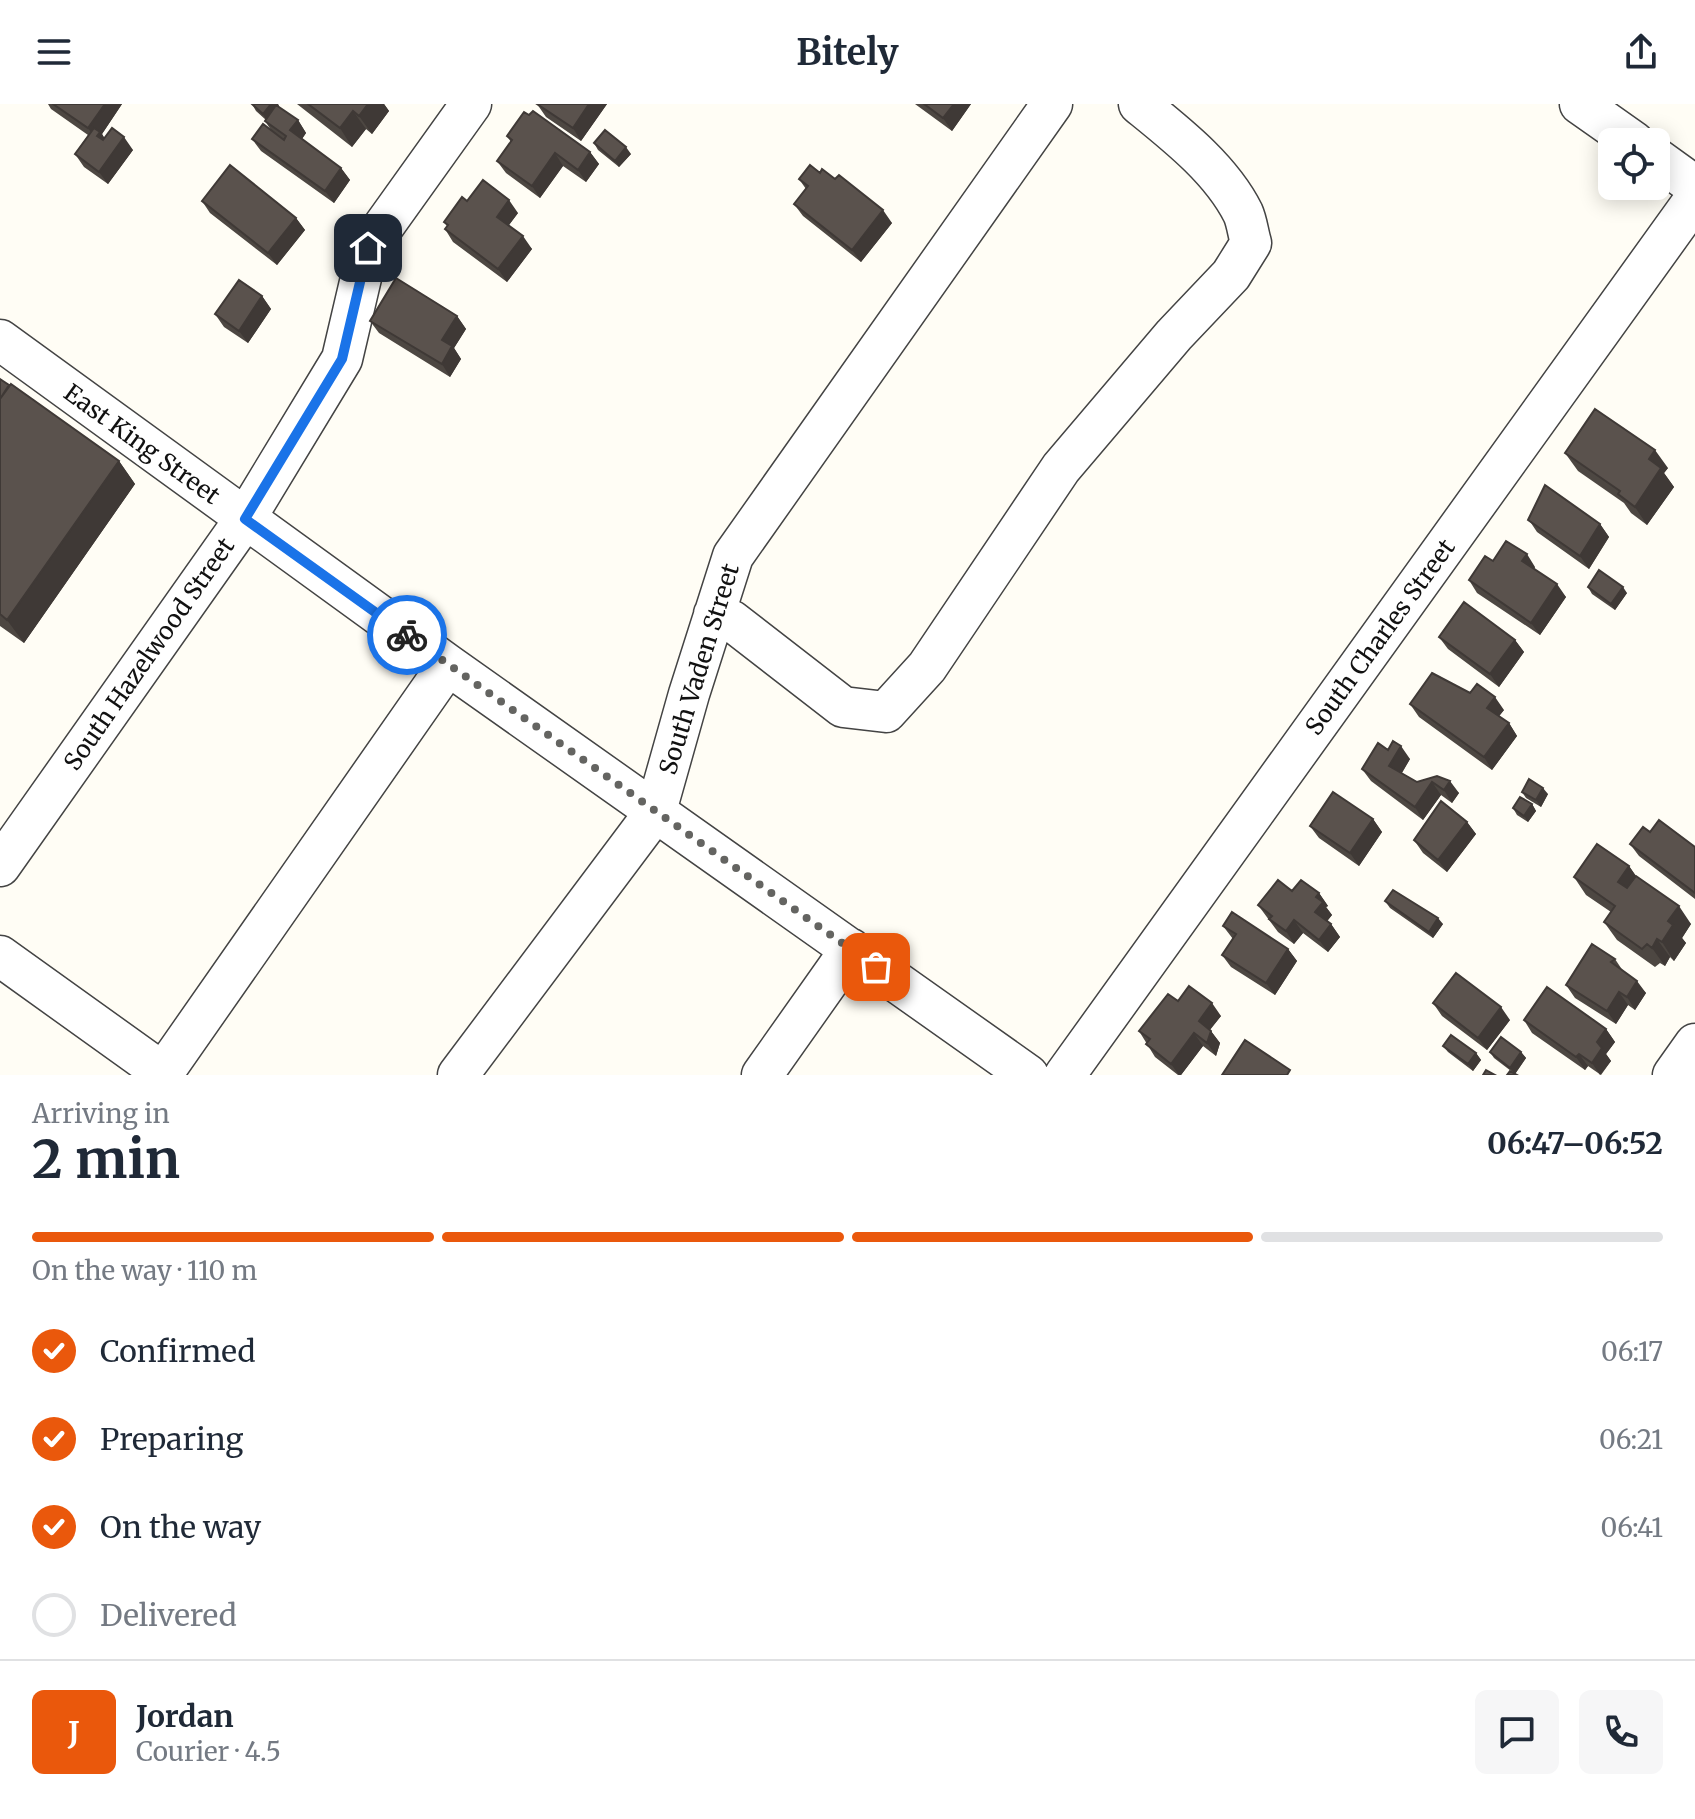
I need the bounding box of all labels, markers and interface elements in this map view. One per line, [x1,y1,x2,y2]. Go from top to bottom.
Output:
icon: menu [32,30,76,74]
text: Bitely [796,30,899,75]
icon: share [1619,30,1663,74]
map controls [1598,128,1670,200]
button: locate [1598,128,1670,200]
pin [334,214,402,282]
icon: home [346,226,390,270]
street label: East King Street [58,377,227,511]
street label: South Hazelwood Street [57,531,241,776]
street label: South Charles Street [1298,532,1462,741]
street label: South Vaden Street [652,559,746,778]
courier [367,595,447,675]
icon: bike [385,613,429,657]
pin [842,933,910,1001]
icon: bag [854,945,898,989]
text: Arriving in [32,1097,170,1130]
text: 06:47–06:52 [1487,1124,1663,1162]
text: 2 min [32,1127,180,1192]
text: On the way · 110 m [32,1254,257,1287]
icon: check [32,1329,76,1373]
text: Confirmed [100,1332,255,1370]
text: 06:17 [1601,1335,1663,1368]
icon: check [32,1417,76,1461]
text: Preparing [100,1420,243,1458]
text: 06:21 [1599,1423,1663,1456]
icon: check [32,1505,76,1549]
text: On the way [100,1508,261,1546]
text: 06:41 [1600,1511,1663,1544]
text: Delivered [100,1596,237,1634]
button: chat [1475,1690,1559,1774]
button: phone [1579,1690,1663,1774]
text: Jordan [136,1697,234,1735]
text: J [68,1713,80,1751]
text: Courier · 4.5 [136,1735,281,1768]

